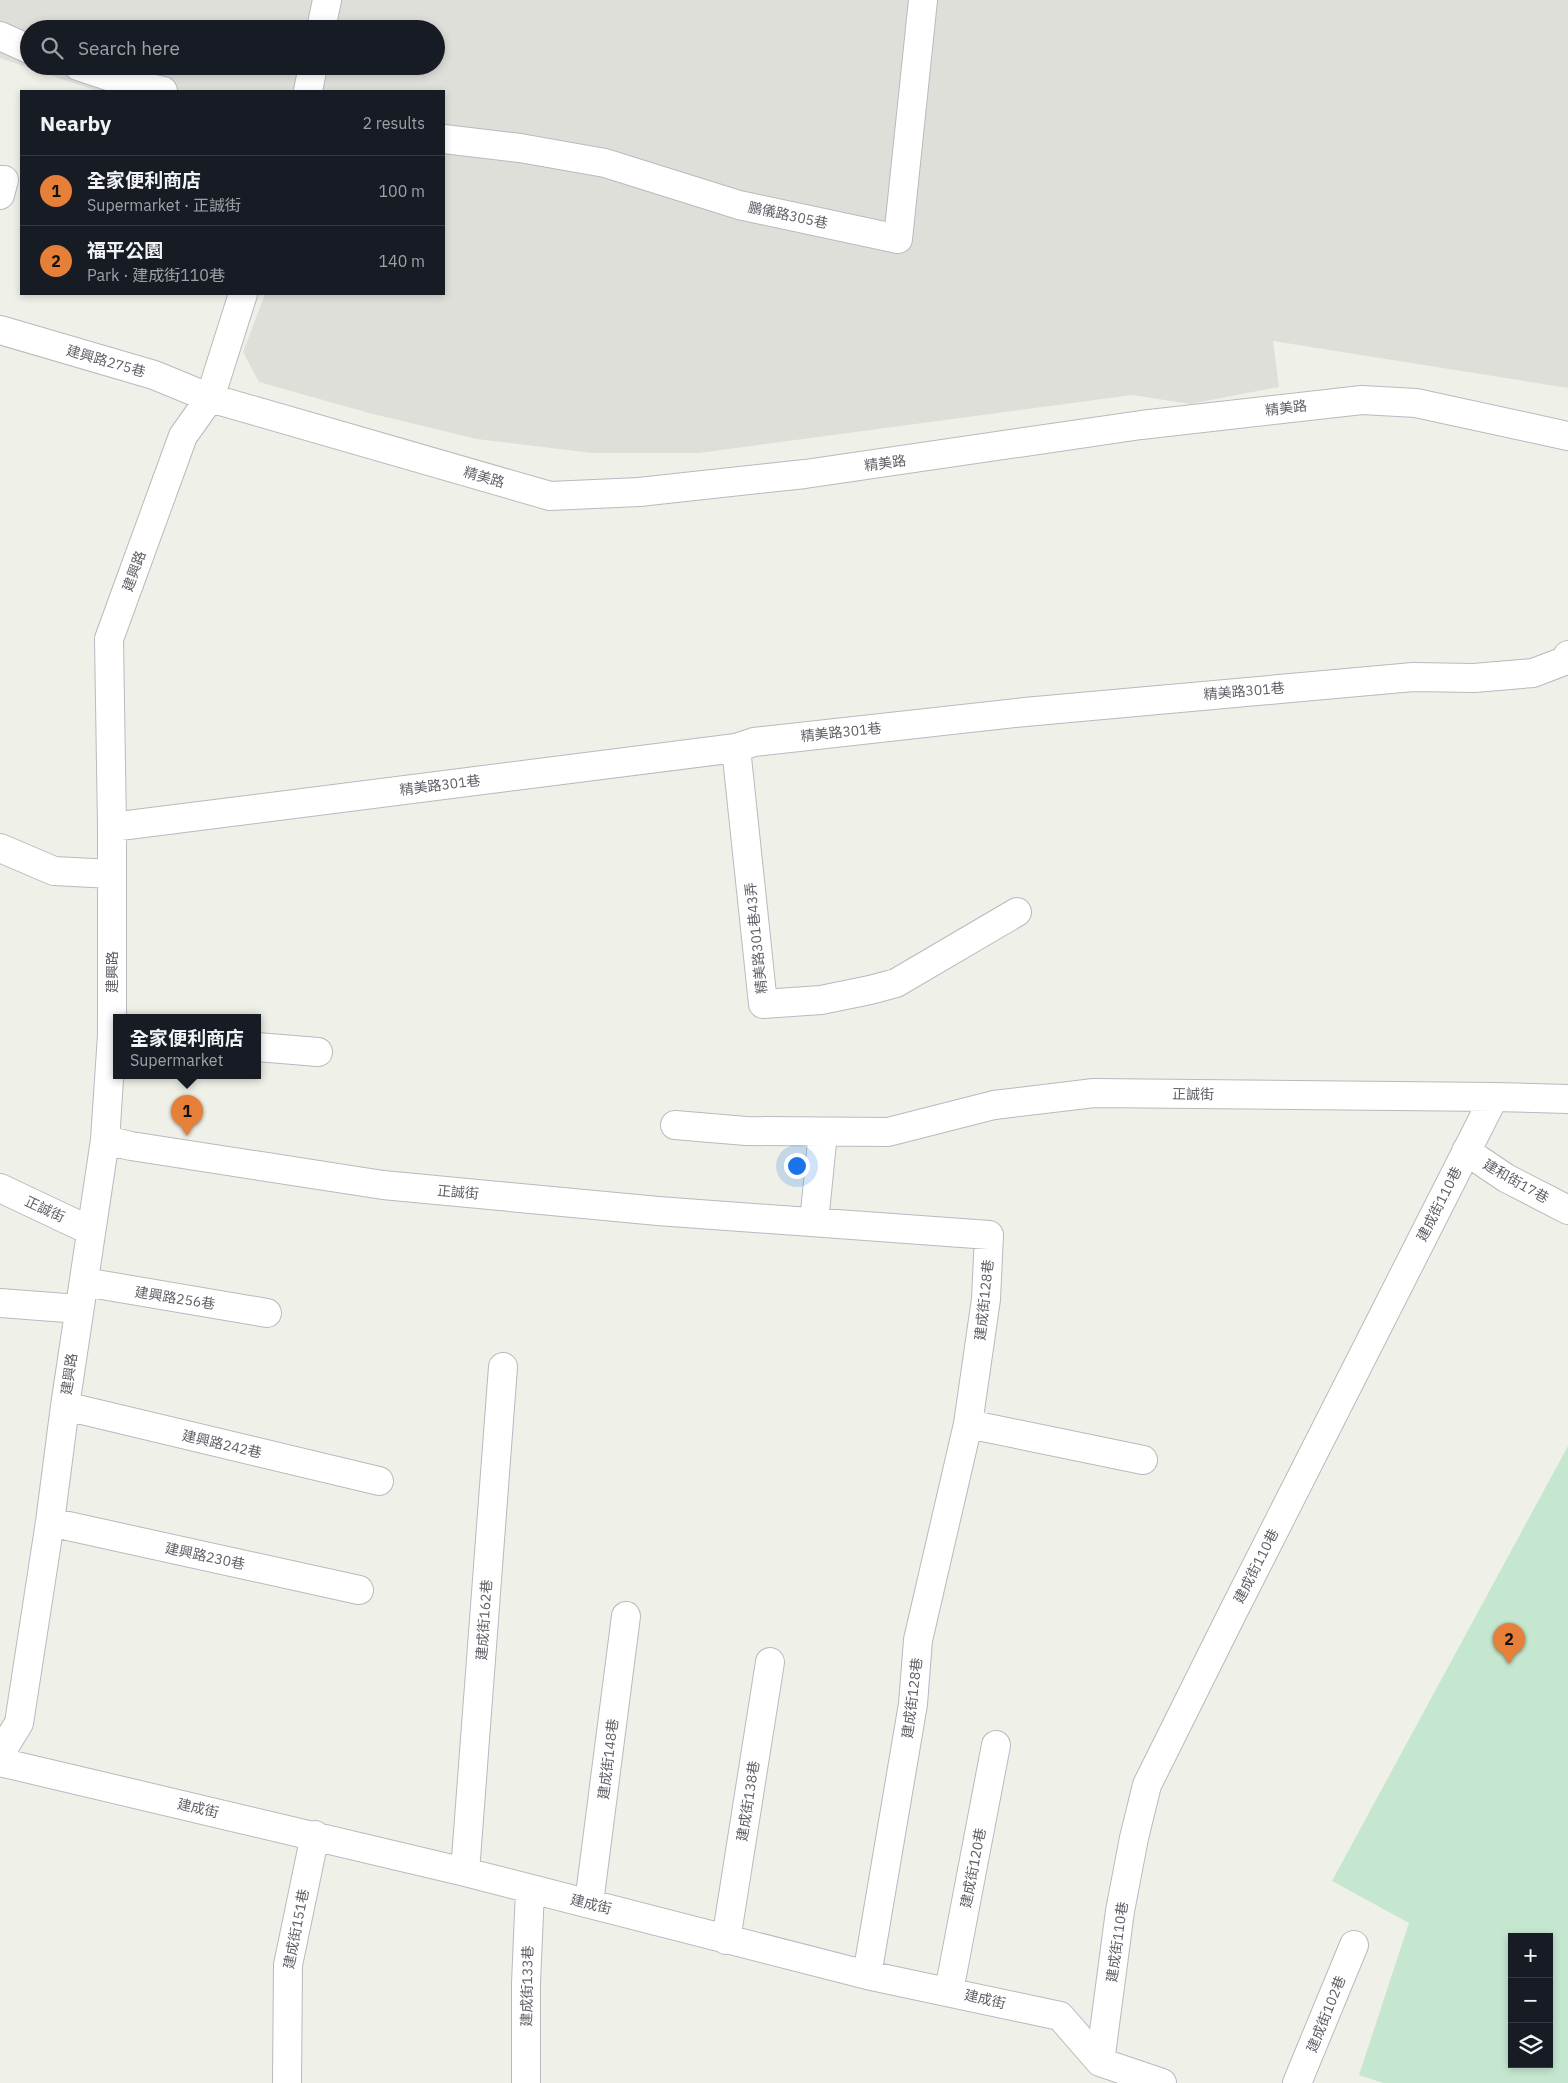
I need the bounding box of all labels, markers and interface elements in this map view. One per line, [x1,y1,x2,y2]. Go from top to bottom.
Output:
search box [20,20,445,75]
icon: search [38,34,66,62]
text: Search here [78,36,180,60]
text: Nearby [40,109,111,137]
text: 2 results [362,113,425,133]
text: 全家便利商店 [87,168,201,192]
text: 1 [51,181,61,201]
text: 100 m [378,181,425,201]
text: Supermarket · 正誠街 [87,195,241,215]
street label: 鵬儀路305巷 [746,198,830,232]
text: 福平公園 [87,238,163,262]
text: 2 [51,251,61,271]
text: 140 m [378,251,425,271]
text: Park · 建成街110巷 [87,265,225,285]
street label: 建興路275巷 [64,341,148,381]
street label: 精美路 [1264,397,1308,419]
street label: 精美路 [863,451,907,475]
street label: 精美路 [461,463,507,491]
street label: 建興路 [118,548,150,594]
street label: 精美路301巷 [1203,678,1285,704]
street label: 精美路301巷 [800,719,882,745]
street label: 精美路301巷 [399,771,481,799]
street label: 精美路301巷43弄 [741,881,771,995]
street label: 建興路 [103,951,121,993]
popup [113,1014,261,1079]
text: 全家便利商店 [130,1026,244,1050]
text: Supermarket [130,1050,223,1070]
street label: 正誠街 [1172,1085,1214,1103]
pin: 1 [171,1095,203,1136]
your location [784,1153,810,1179]
street label: 建和街17巷 [1480,1155,1552,1207]
street label: 建成街110巷 [1413,1164,1465,1244]
street label: 正誠街 [436,1181,480,1203]
street label: 正誠街 [22,1192,68,1226]
street label: 建成街128巷 [971,1259,997,1341]
street label: 建興路256巷 [133,1283,217,1313]
street label: 建興路 [57,1352,81,1396]
street label: 建興路242巷 [180,1426,264,1462]
street label: 建成街110巷 [1230,1526,1282,1606]
street label: 建興路230巷 [163,1539,247,1573]
street label: 建成街162巷 [472,1579,496,1661]
pin: 2 [1493,1623,1525,1664]
street label: 建成街128巷 [898,1657,926,1739]
street label: 建成街148巷 [594,1718,622,1800]
street label: 建成街138巷 [733,1759,763,1843]
street label: 建成街 [176,1795,220,1821]
street label: 建成街120巷 [956,1826,990,1910]
street label: 建成街151巷 [279,1887,313,1971]
street label: 建成街 [568,1890,614,1918]
street label: 建成街110巷 [1102,1901,1132,1983]
map controls [1508,1933,1553,2068]
button: + [1508,1933,1553,1978]
street label: 建成街133巷 [517,1945,537,2027]
street label: 建成街102巷 [1302,1973,1350,2055]
button: − [1508,1978,1553,2023]
street label: 建成街 [963,1986,1007,2012]
button: layers [1508,2023,1553,2068]

